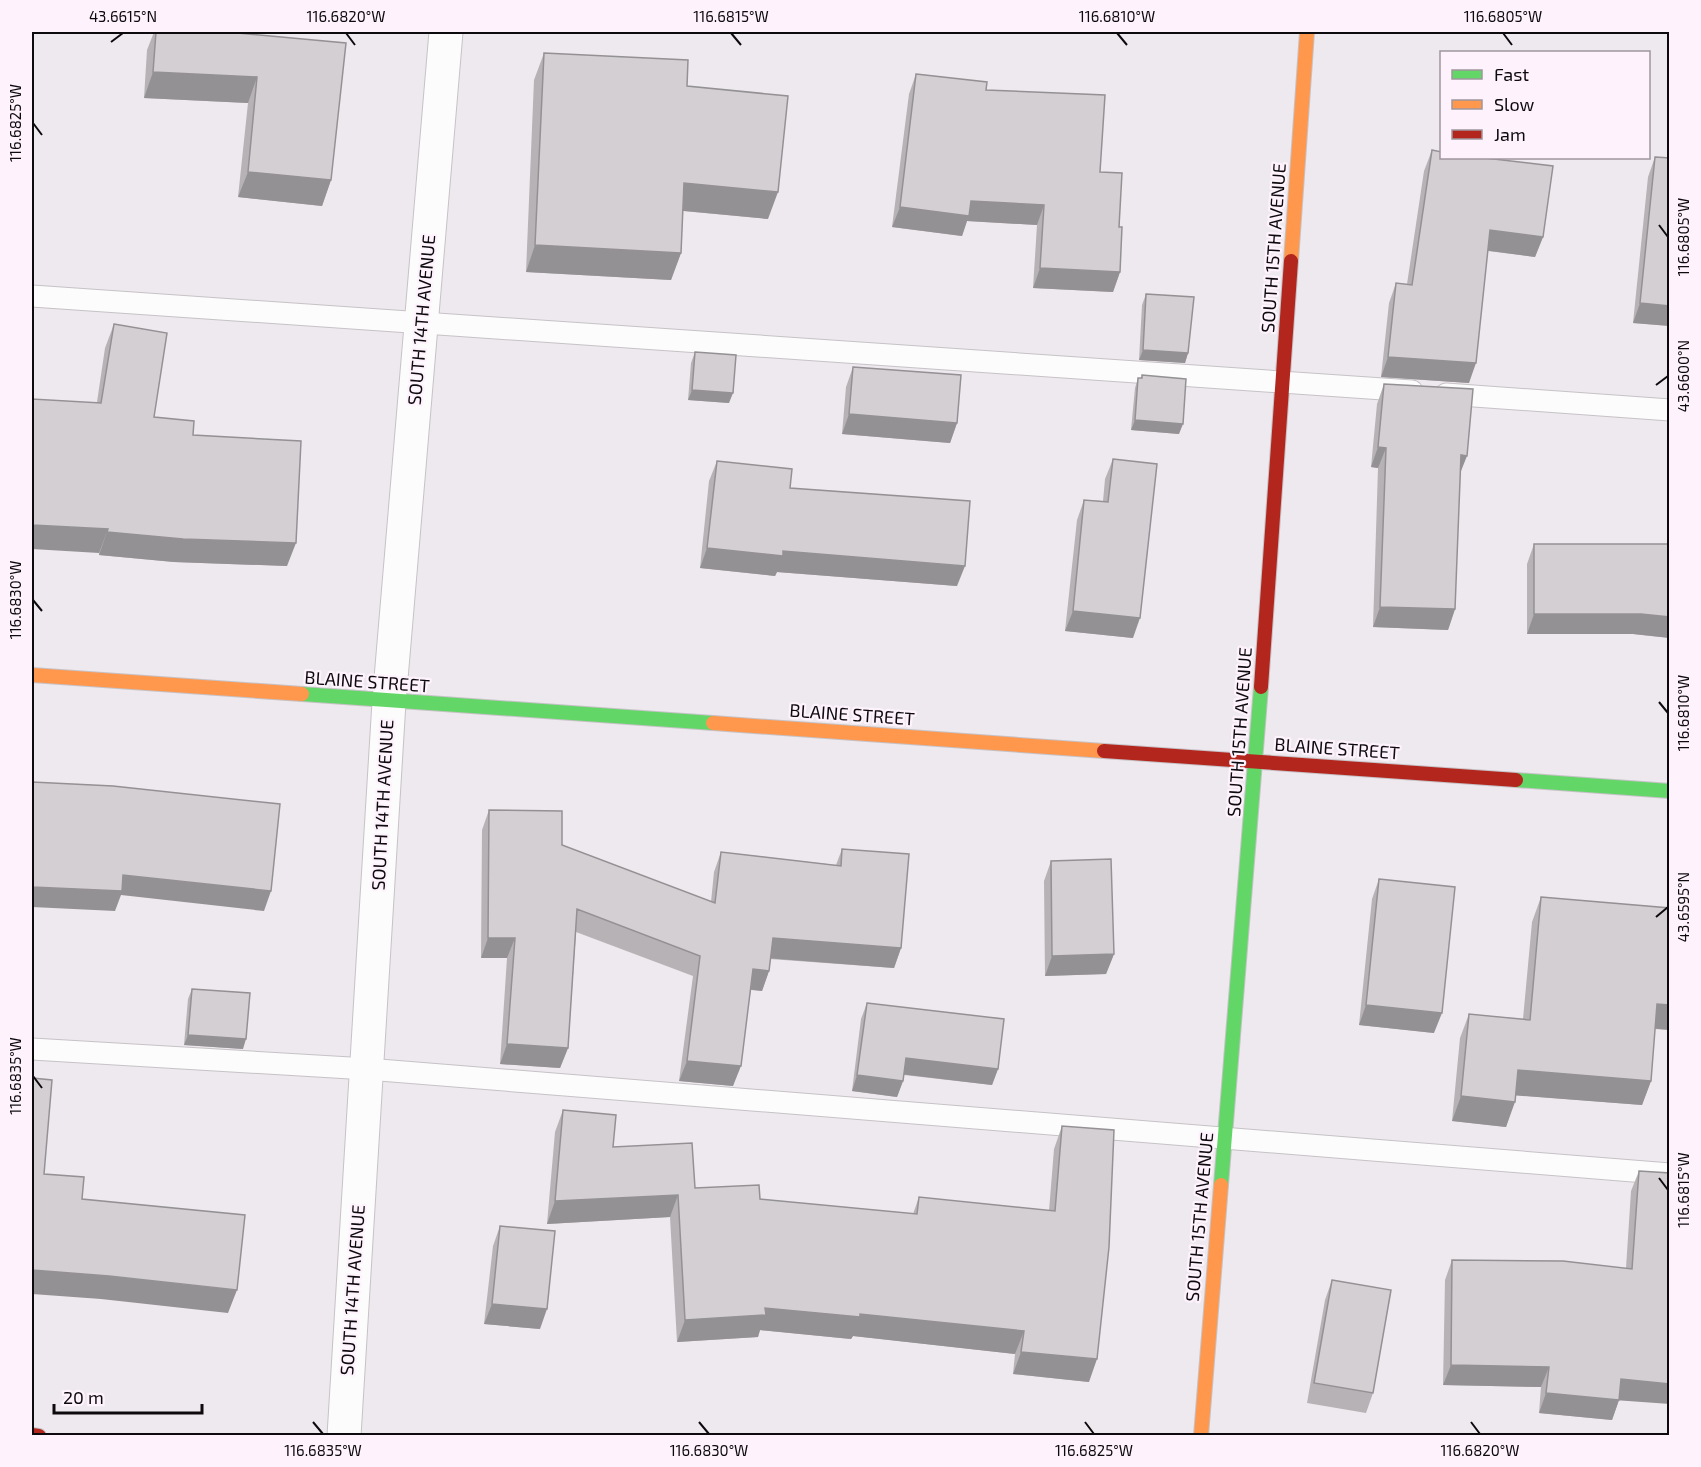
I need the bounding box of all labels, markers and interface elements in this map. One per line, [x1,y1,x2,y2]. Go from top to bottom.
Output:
text: 43.6615°N [89,7,157,25]
text: 116.6820°W [307,7,385,25]
text: 116.6815°W [693,7,769,25]
text: 116.6810°W [1079,7,1155,25]
text: 116.6805°W [1464,7,1542,25]
legend [1440,51,1650,159]
text: Fast [1494,63,1529,85]
text: 116.6825°W [6,84,24,162]
text: Slow [1494,93,1535,115]
text: Jam [1494,123,1526,145]
street label: SOUTH 15TH AVENUE [1256,162,1290,333]
text: 116.6805°W [1674,198,1692,276]
street label: SOUTH 14TH AVENUE [403,234,439,406]
text: 43.6600°N [1674,340,1692,412]
text: 116.6830°W [6,561,24,639]
street label: SOUTH 15TH AVENUE [1222,646,1256,817]
street label: BLAINE STREET [304,666,431,696]
text: 116.6810°W [1674,675,1692,751]
street label: BLAINE STREET [789,699,916,729]
street label: SOUTH 14TH AVENUE [367,719,397,891]
street label: BLAINE STREET [1274,733,1401,763]
text: 43.6595°N [1674,872,1692,942]
text: 116.6835°W [6,1037,24,1115]
street label: SOUTH 15TH AVENUE [1181,1131,1217,1302]
text: 116.6815°W [1674,1152,1692,1228]
street label: SOUTH 14TH AVENUE [335,1204,369,1376]
scale bar [54,1377,202,1415]
text: 20 m [63,1386,104,1408]
text: 116.6835°W [284,1441,362,1459]
text: 116.6830°W [670,1441,748,1459]
text: 116.6825°W [1055,1441,1133,1459]
text: 116.6820°W [1441,1441,1519,1459]

